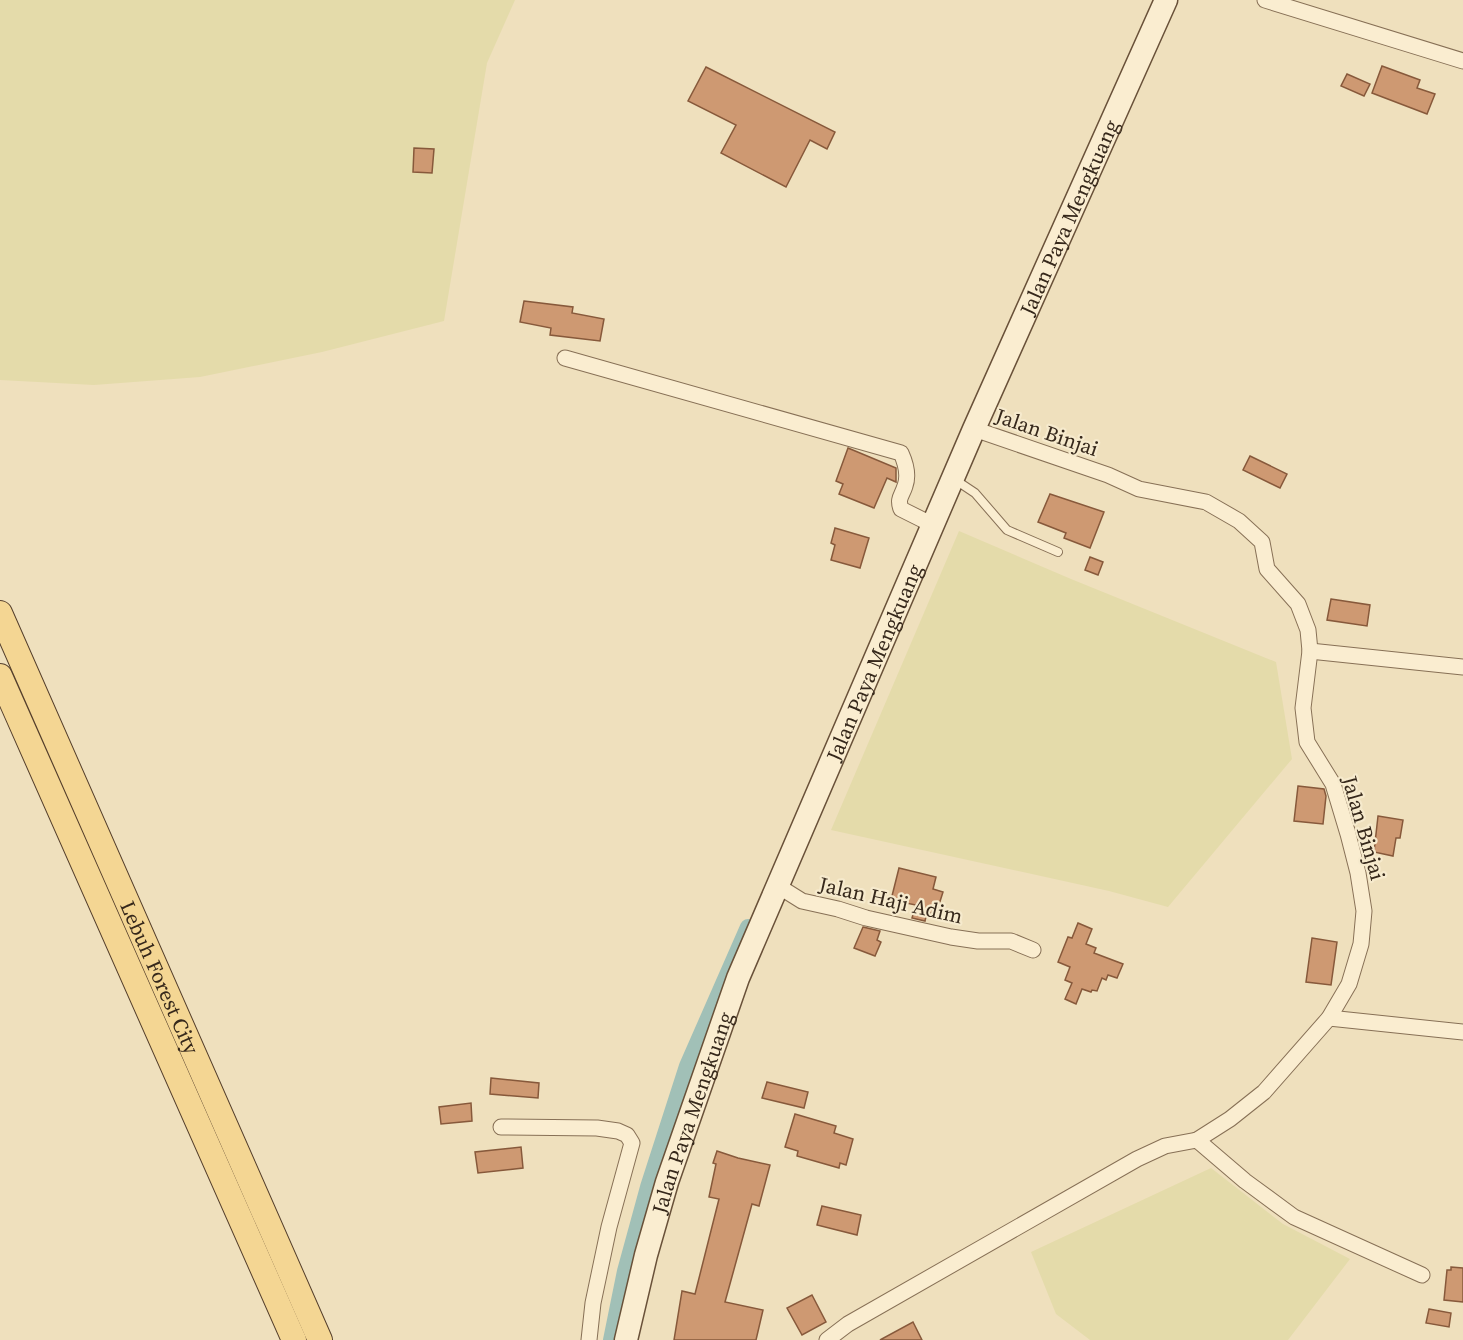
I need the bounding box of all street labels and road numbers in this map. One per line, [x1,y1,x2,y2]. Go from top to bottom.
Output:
street label: Jalan Paya Mengkuang [1012,114,1125,321]
street label: Jalan Binjai [991,401,1102,463]
street label: Jalan Paya Mengkuang [818,559,929,766]
street label: Jalan Binjai [1335,772,1393,884]
street label: Jalan Haji Adim [815,869,966,931]
street label: Lebuh Forest City [114,896,207,1059]
street label: Jalan Paya Mengkuang [644,1007,740,1218]

